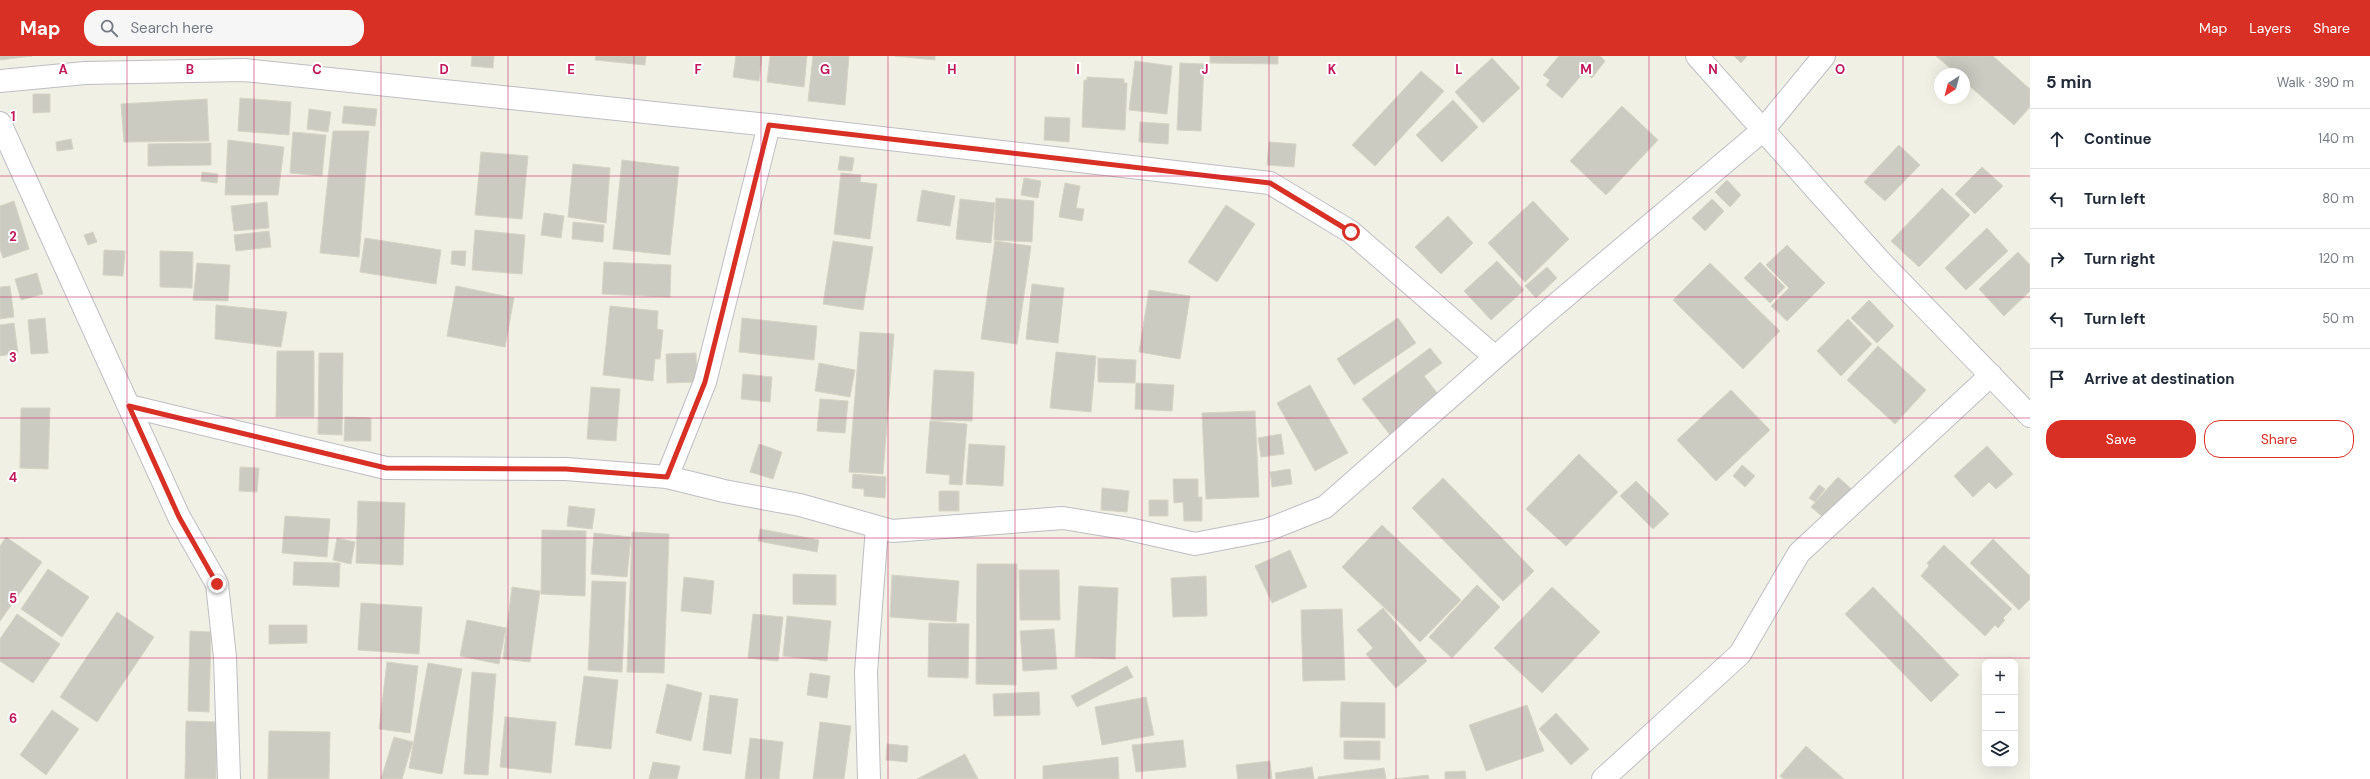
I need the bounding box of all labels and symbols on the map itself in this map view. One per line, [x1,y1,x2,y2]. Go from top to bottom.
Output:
text: A [58,61,68,78]
text: B [186,61,194,78]
text: C [312,61,322,78]
text: D [439,61,449,78]
text: E [567,61,575,78]
text: F [694,61,702,78]
text: G [820,61,830,78]
text: H [947,61,957,78]
text: I [1076,61,1080,78]
text: J [1201,61,1209,78]
text: K [1328,61,1337,78]
text: L [1455,61,1463,78]
text: M [1580,61,1592,78]
text: N [1708,61,1718,78]
text: O [1835,61,1845,78]
north arrow [1934,68,1970,104]
text: 1 [11,108,15,125]
route start [1342,223,1360,241]
text: 2 [9,228,17,245]
text: 3 [9,349,17,366]
text: 4 [9,469,17,486]
route end [208,575,226,593]
text: 5 [9,590,17,607]
text: 6 [9,710,17,727]

